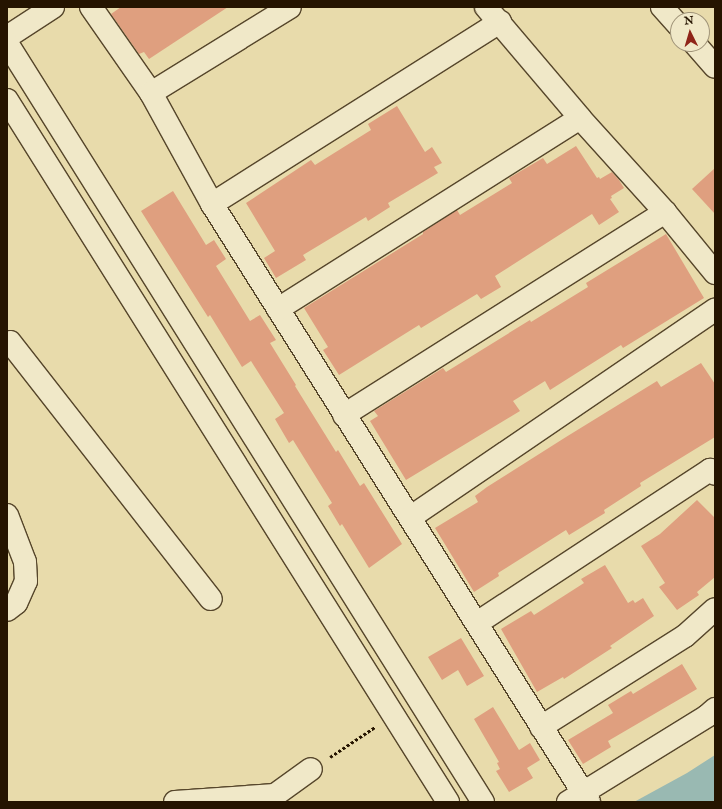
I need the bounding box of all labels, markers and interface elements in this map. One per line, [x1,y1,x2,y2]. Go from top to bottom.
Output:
north arrow [670,12,710,52]
text: N [684,14,694,28]

